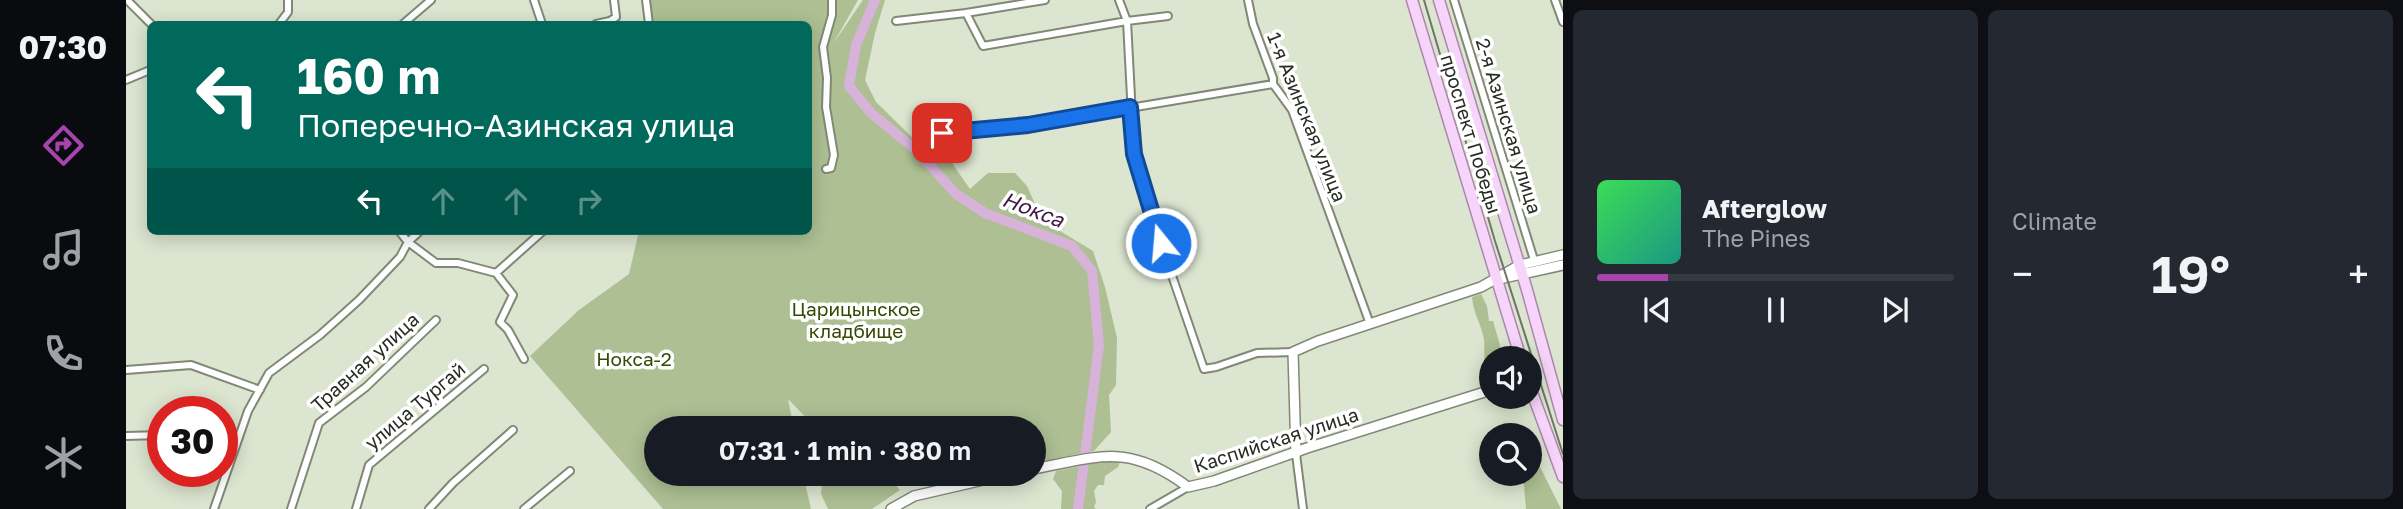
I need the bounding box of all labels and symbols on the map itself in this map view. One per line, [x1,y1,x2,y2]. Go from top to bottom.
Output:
street label: 1-я Азинская улица [1263,29,1352,205]
street label: 2-я Азинская улица [1472,35,1547,217]
street label: проспект Победы [1436,51,1507,216]
pin [912,103,972,163]
water label: Нокса [999,186,1069,233]
position arrow [1124,206,1198,280]
park label: Царицынское кладбище [791,297,921,342]
street label: Травная улица [306,307,423,416]
park label: Нокса-2 [596,347,672,370]
street label: улица Тургай [360,357,469,454]
speed limit sign: 30 [147,396,238,487]
street label: Каспийская улица [1191,402,1361,477]

